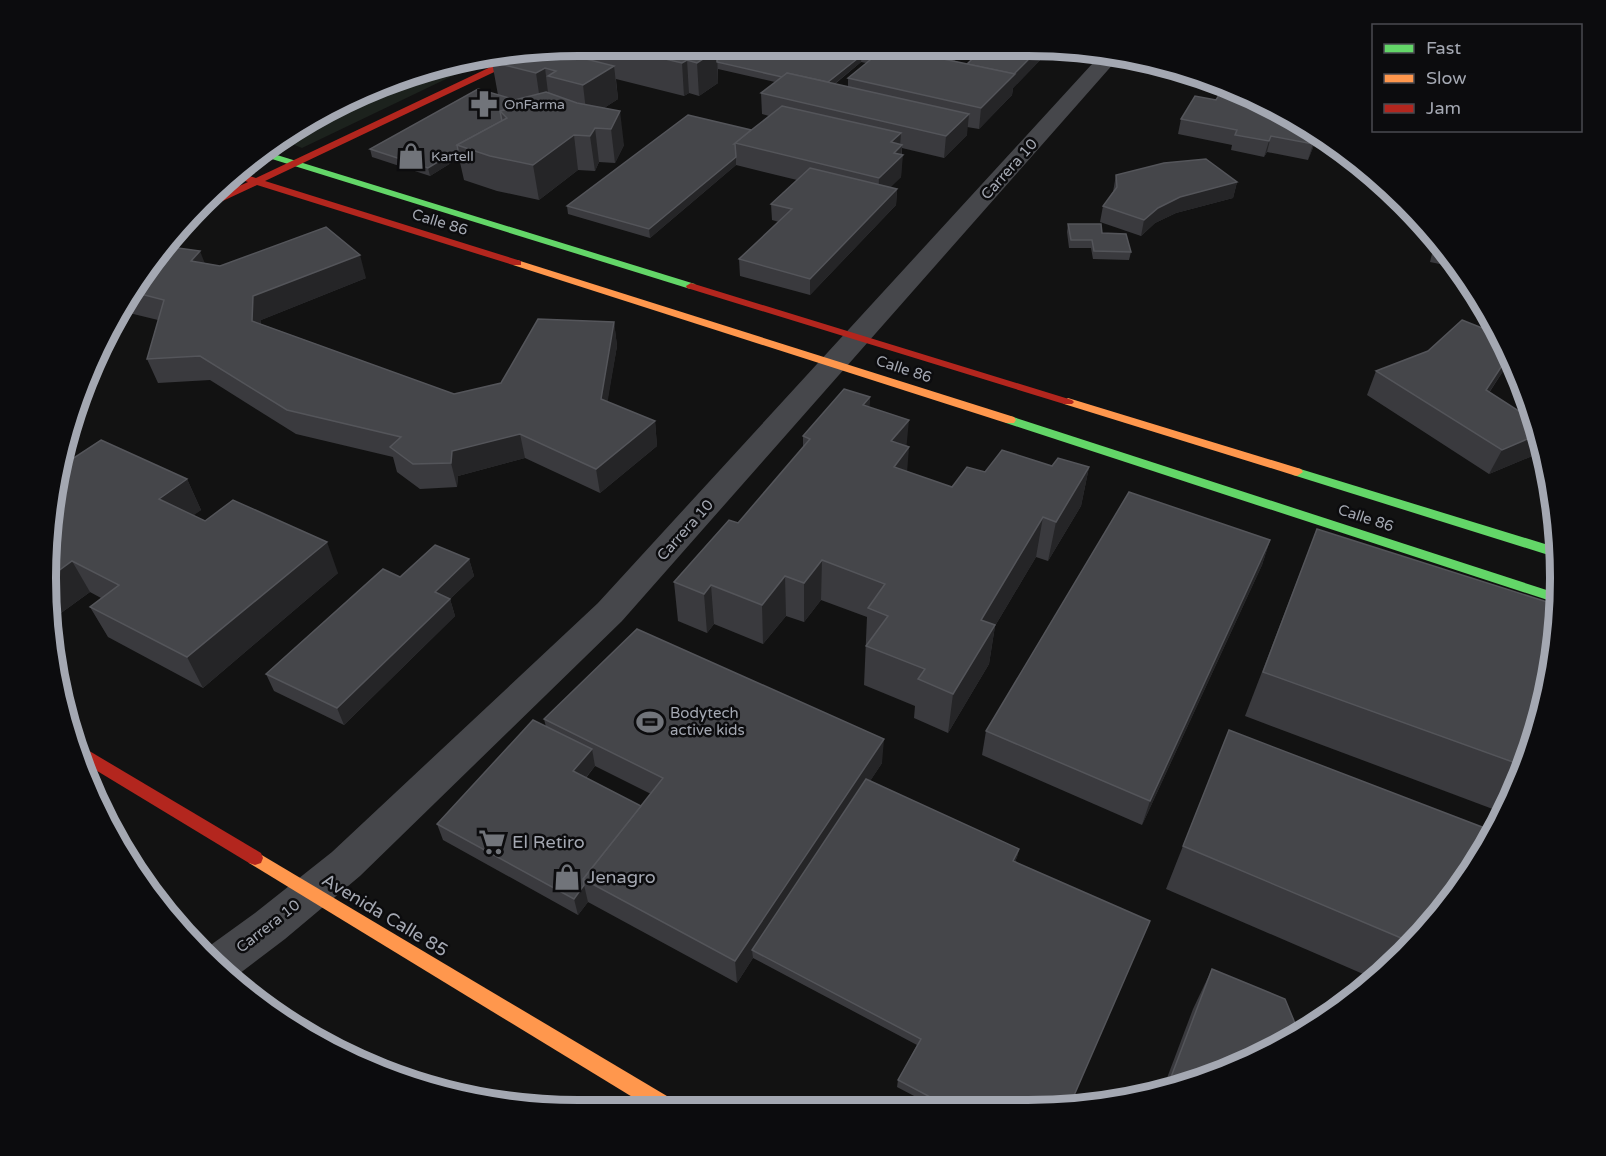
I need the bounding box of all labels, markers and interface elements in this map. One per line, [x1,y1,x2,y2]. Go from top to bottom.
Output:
legend [1372,24,1582,132]
text: Fast [1426,37,1461,59]
text: Slow [1426,67,1467,89]
pharmacy icon: OnFarma [469,89,499,119]
place label: OnFarma [504,96,565,113]
text: Jam [1426,97,1461,119]
street label: Carrera 10 [977,135,1041,203]
shop icon: Kartell [396,141,426,171]
place label: Kartell [431,148,474,165]
street label: Calle 86 [410,205,470,239]
street label: Calle 86 [874,352,934,386]
street label: Carrera 10 [653,496,717,564]
street label: Calle 86 [1336,501,1396,535]
place label: Bodytech active kids [670,704,745,739]
sports icon: Bodytech active kids [635,707,665,737]
supermarket icon: El Retiro [477,827,507,857]
place label: El Retiro [512,831,585,853]
shop icon: Jenagro [552,862,582,892]
place label: Jenagro [587,866,656,888]
street label: Avenida Calle 85 [318,869,452,961]
street label: Carrera 10 [233,896,303,956]

